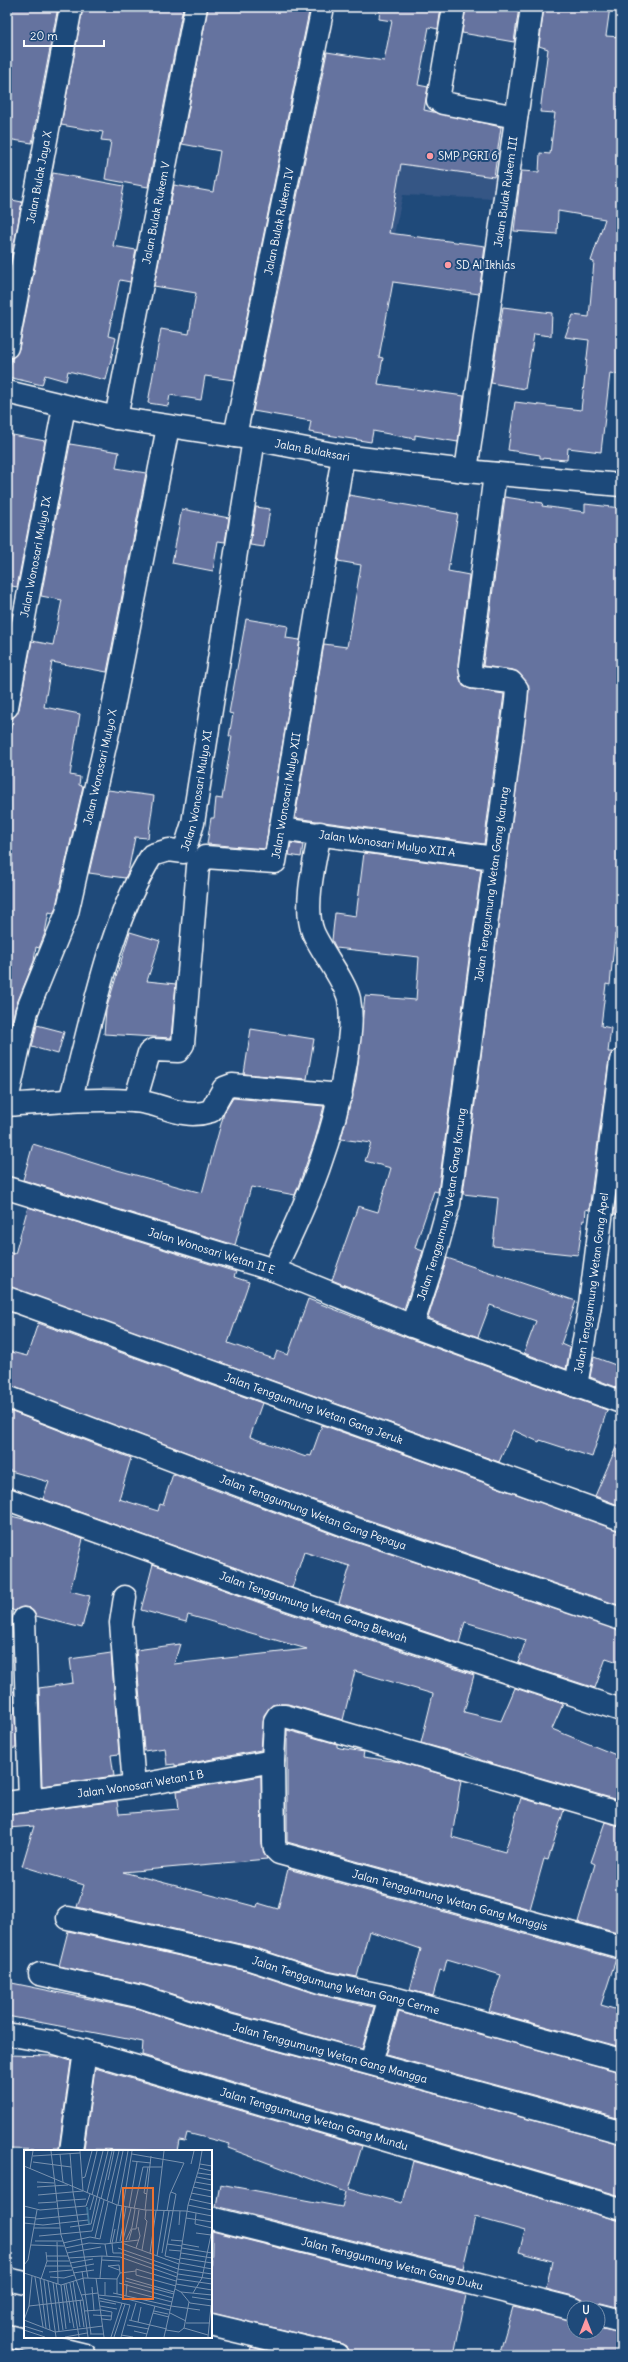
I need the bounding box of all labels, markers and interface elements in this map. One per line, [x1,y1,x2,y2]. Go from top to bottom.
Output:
scale bar [24,22,104,48]
text: 20 m [30,28,58,43]
street label: Jalan Bulak Jaya X [23,129,55,225]
street label: Jalan Bulak Rukem III [491,135,521,248]
place label: SMP PGRI 6 [438,149,498,163]
marker: SMP PGRI 6 [425,151,435,161]
street label: Jalan Bulak Rukem V [139,160,173,265]
street label: Jalan Bulak Rukem IV [261,167,297,276]
place label: SD Al Ikhlas [456,258,515,272]
marker: SD Al Ikhlas [443,260,453,270]
street label: Jalan Bulaksari [274,436,350,464]
street label: Jalan Wonosari Mulyo IX [17,495,54,619]
street label: Jalan Wonosari Mulyo X [80,707,120,826]
street label: Jalan Wonosari Mulyo XI [178,729,215,853]
street label: Jalan Wonosari Mulyo XII [269,731,304,860]
street label: Jalan Tenggumung Wetan Gang Karung [472,786,512,983]
street label: Jalan Wonosari Mulyo XII A [318,827,456,860]
street label: Jalan Tenggumung Wetan Gang Karung [414,1107,469,1302]
street label: Jalan Tenggumung Wetan Gang Apel [571,1192,611,1375]
street label: Jalan Wonosari Wetan II E [146,1225,277,1277]
street label: Jalan Tenggumung Wetan Gang Jeruk [223,1370,405,1447]
street label: Jalan Tenggumung Wetan Gang Pepaya [218,1471,408,1553]
street label: Jalan Tenggumung Wetan Gang Blewah [218,1568,409,1646]
street label: Jalan Wonosari Wetan I B [76,1767,205,1801]
street label: Jalan Tenggumung Wetan Gang Manggis [351,1866,549,1934]
street label: Jalan Tenggumung Wetan Gang Cerme [250,1953,441,2017]
street label: Jalan Tenggumung Wetan Gang Mangga [232,2020,429,2086]
street label: Jalan Tenggumung Wetan Gang Mundu [219,2085,410,2153]
inset map [24,2150,212,2338]
street label: Jalan Tenggumung Wetan Gang Duku [300,2234,485,2293]
north arrow [566,2300,606,2340]
text: U [582,2303,590,2317]

